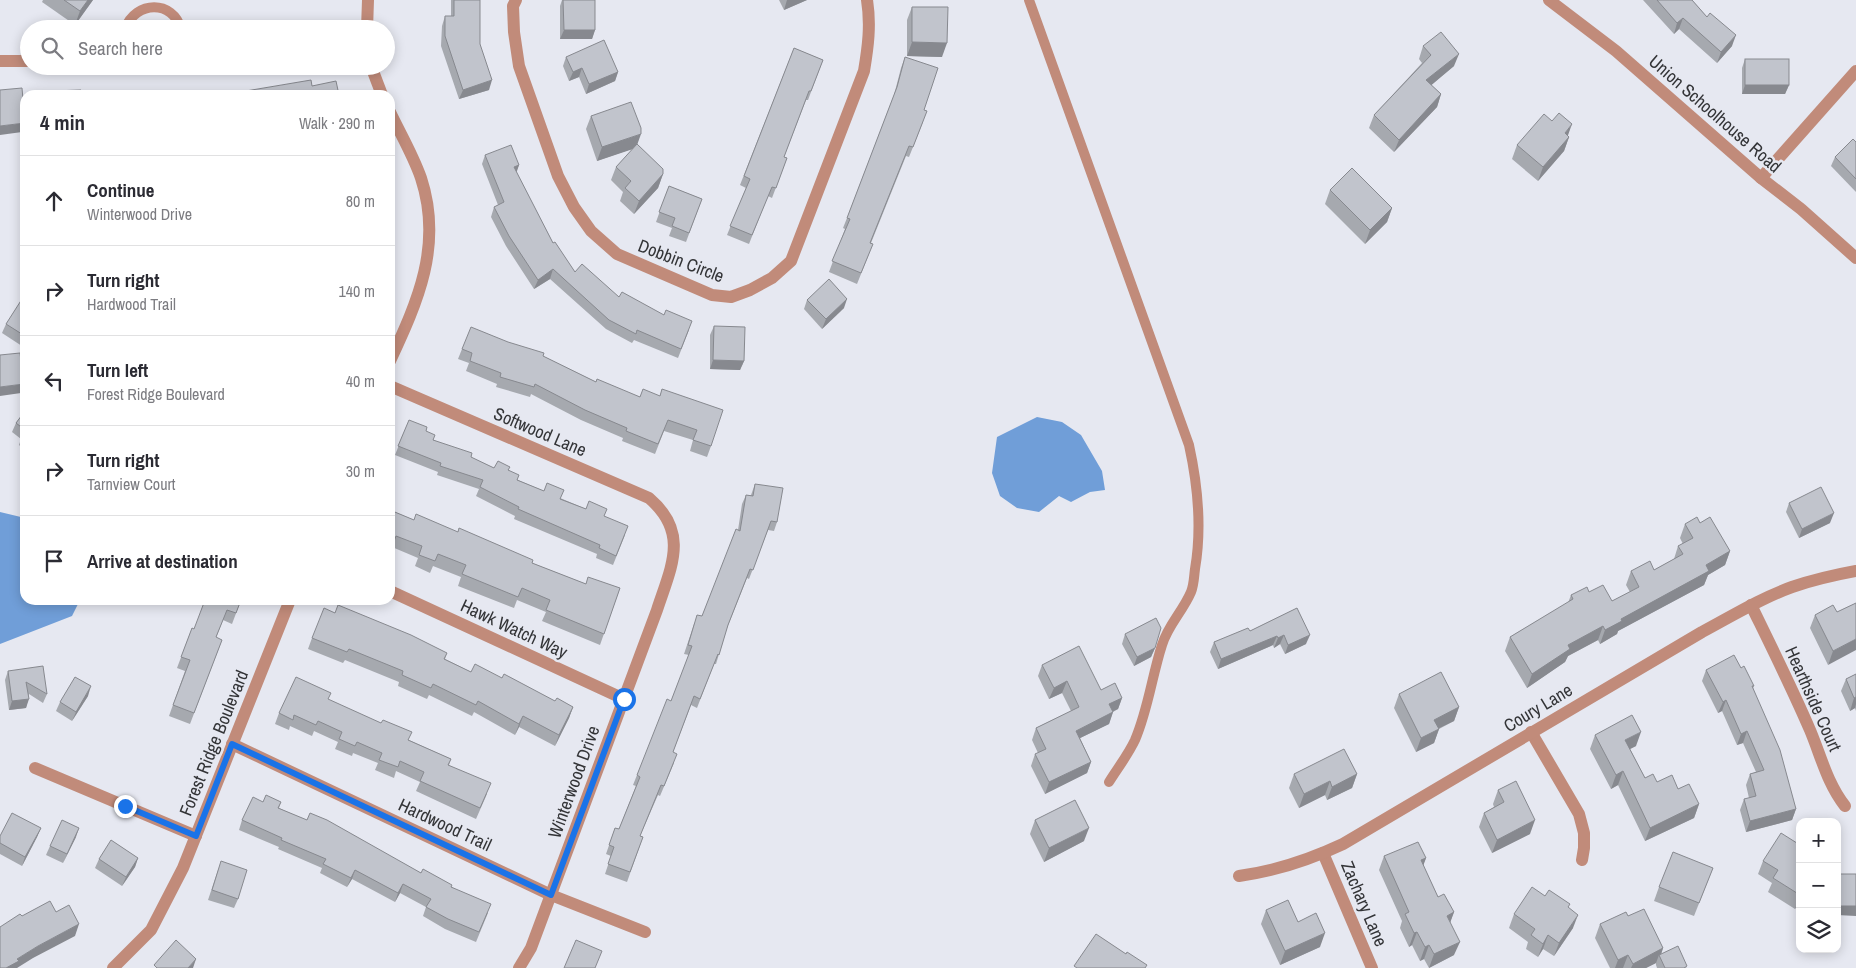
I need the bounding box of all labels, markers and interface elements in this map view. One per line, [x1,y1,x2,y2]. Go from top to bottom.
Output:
search box [20,20,395,75]
icon: search [38,34,66,62]
text: Search here [78,35,163,61]
street label: Union Schoolhouse Road [1644,49,1787,178]
text: 4 min [40,108,85,137]
text: Walk · 290 m [299,112,375,134]
text: Continue [87,177,155,203]
icon: ahead [40,187,68,215]
text: 80 m [346,190,375,212]
text: Winterwood Drive [87,203,192,225]
street label: Dobbin Circle [635,233,728,288]
text: Turn right [87,267,159,293]
icon: right [40,277,68,305]
text: 140 m [339,280,375,302]
text: Hardwood Trail [87,293,176,315]
text: Turn left [87,357,148,383]
icon: left [40,367,68,395]
text: 40 m [346,370,375,392]
text: Forest Ridge Boulevard [87,383,225,405]
street label: Softwood Lane [490,401,590,462]
text: Turn right [87,447,159,473]
icon: right [40,457,68,485]
text: 30 m [346,460,375,482]
text: Tarnview Court [87,473,175,495]
icon: arrive [40,547,68,575]
text: Arrive at destination [87,548,238,574]
street label: Hawk Watch Way [457,593,572,665]
street label: Hearthside Court [1779,642,1848,755]
street label: Forest Ridge Boulevard [173,666,254,819]
street label: Coury Lane [1499,677,1577,738]
route start [613,688,636,711]
street label: Winterwood Drive [542,722,605,842]
street label: Hardwood Trail [395,792,496,857]
route end [114,795,137,818]
map controls [1796,818,1841,953]
button: + [1796,818,1841,863]
street label: Zachary Lane [1335,857,1394,950]
button: − [1796,863,1841,908]
button: layers [1796,908,1841,953]

